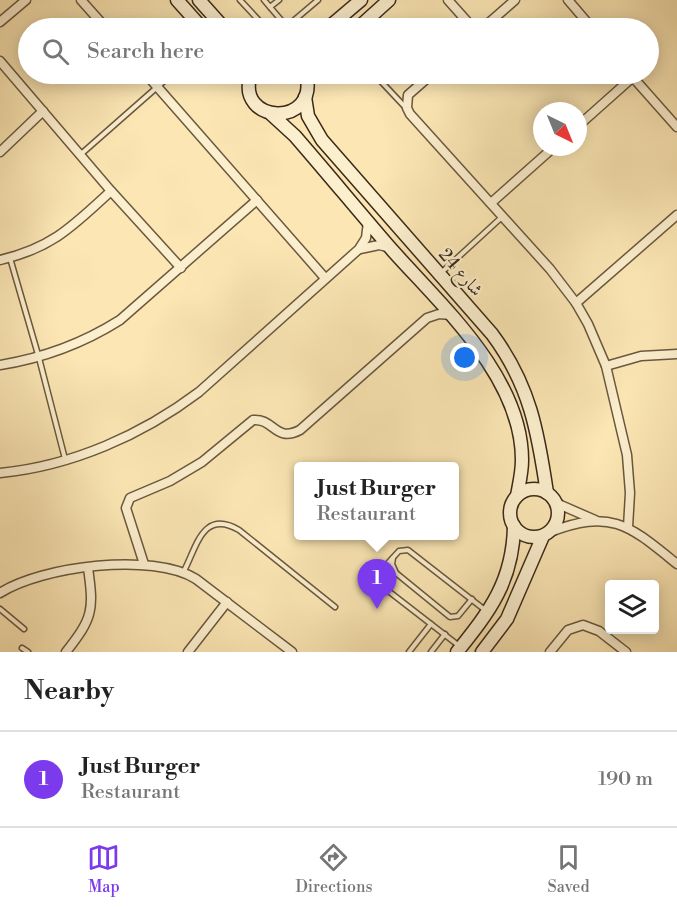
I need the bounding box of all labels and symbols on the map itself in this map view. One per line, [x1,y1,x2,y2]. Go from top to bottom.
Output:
north arrow [533,102,587,156]
street label: شارع 24 [431,244,488,303]
your location [450,343,479,372]
pin: 1 [358,560,397,609]

